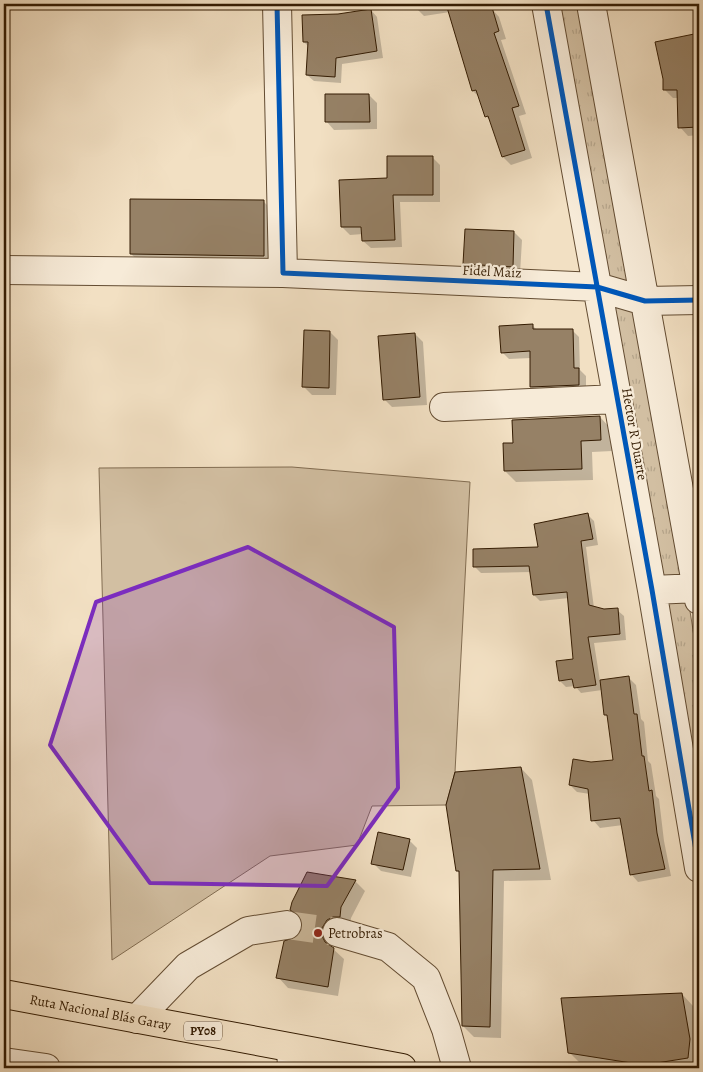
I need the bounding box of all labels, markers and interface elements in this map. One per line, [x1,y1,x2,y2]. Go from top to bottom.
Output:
street label: Fidel Maíz [462,260,522,283]
street label: Hector R Duarte [617,386,652,482]
place label: Petrobras [328,924,383,943]
marker: Petrobras [312,927,324,939]
street label: Ruta Nacional Blás Garay [28,990,173,1035]
road number: PY08 [184,1021,222,1040]

